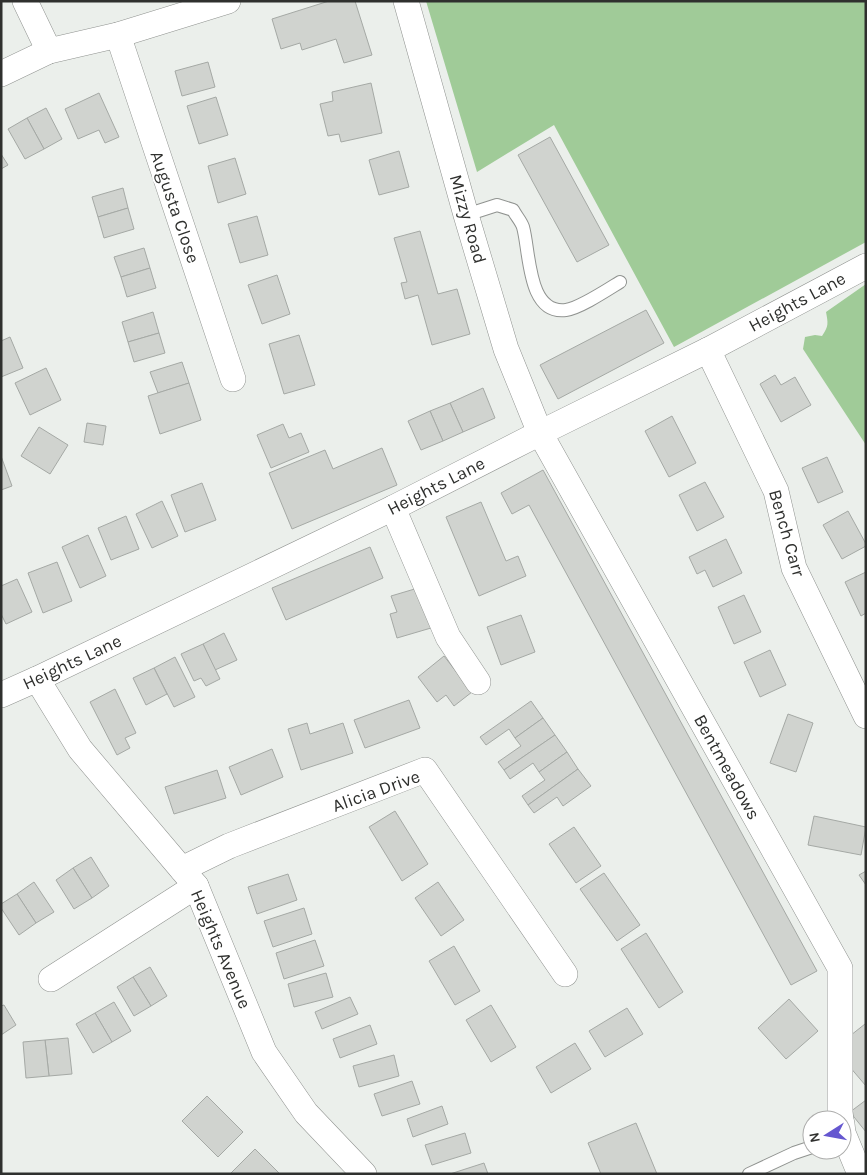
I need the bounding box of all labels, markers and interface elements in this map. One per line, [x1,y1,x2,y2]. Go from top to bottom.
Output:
street label: Augusta Close [146,148,204,266]
street label: Mizzy Road [445,172,491,266]
street label: Heights Lane [745,267,849,337]
street label: Heights Lane [384,452,488,520]
street label: Bench Carr [764,487,810,580]
street label: Heights Lane [19,630,125,694]
street label: Bentmeadows [689,710,765,824]
street label: Alicia Drive [329,765,423,817]
street label: Heights Avenue [186,886,256,1012]
north arrow [802,1110,852,1160]
text: N [805,1131,824,1144]

